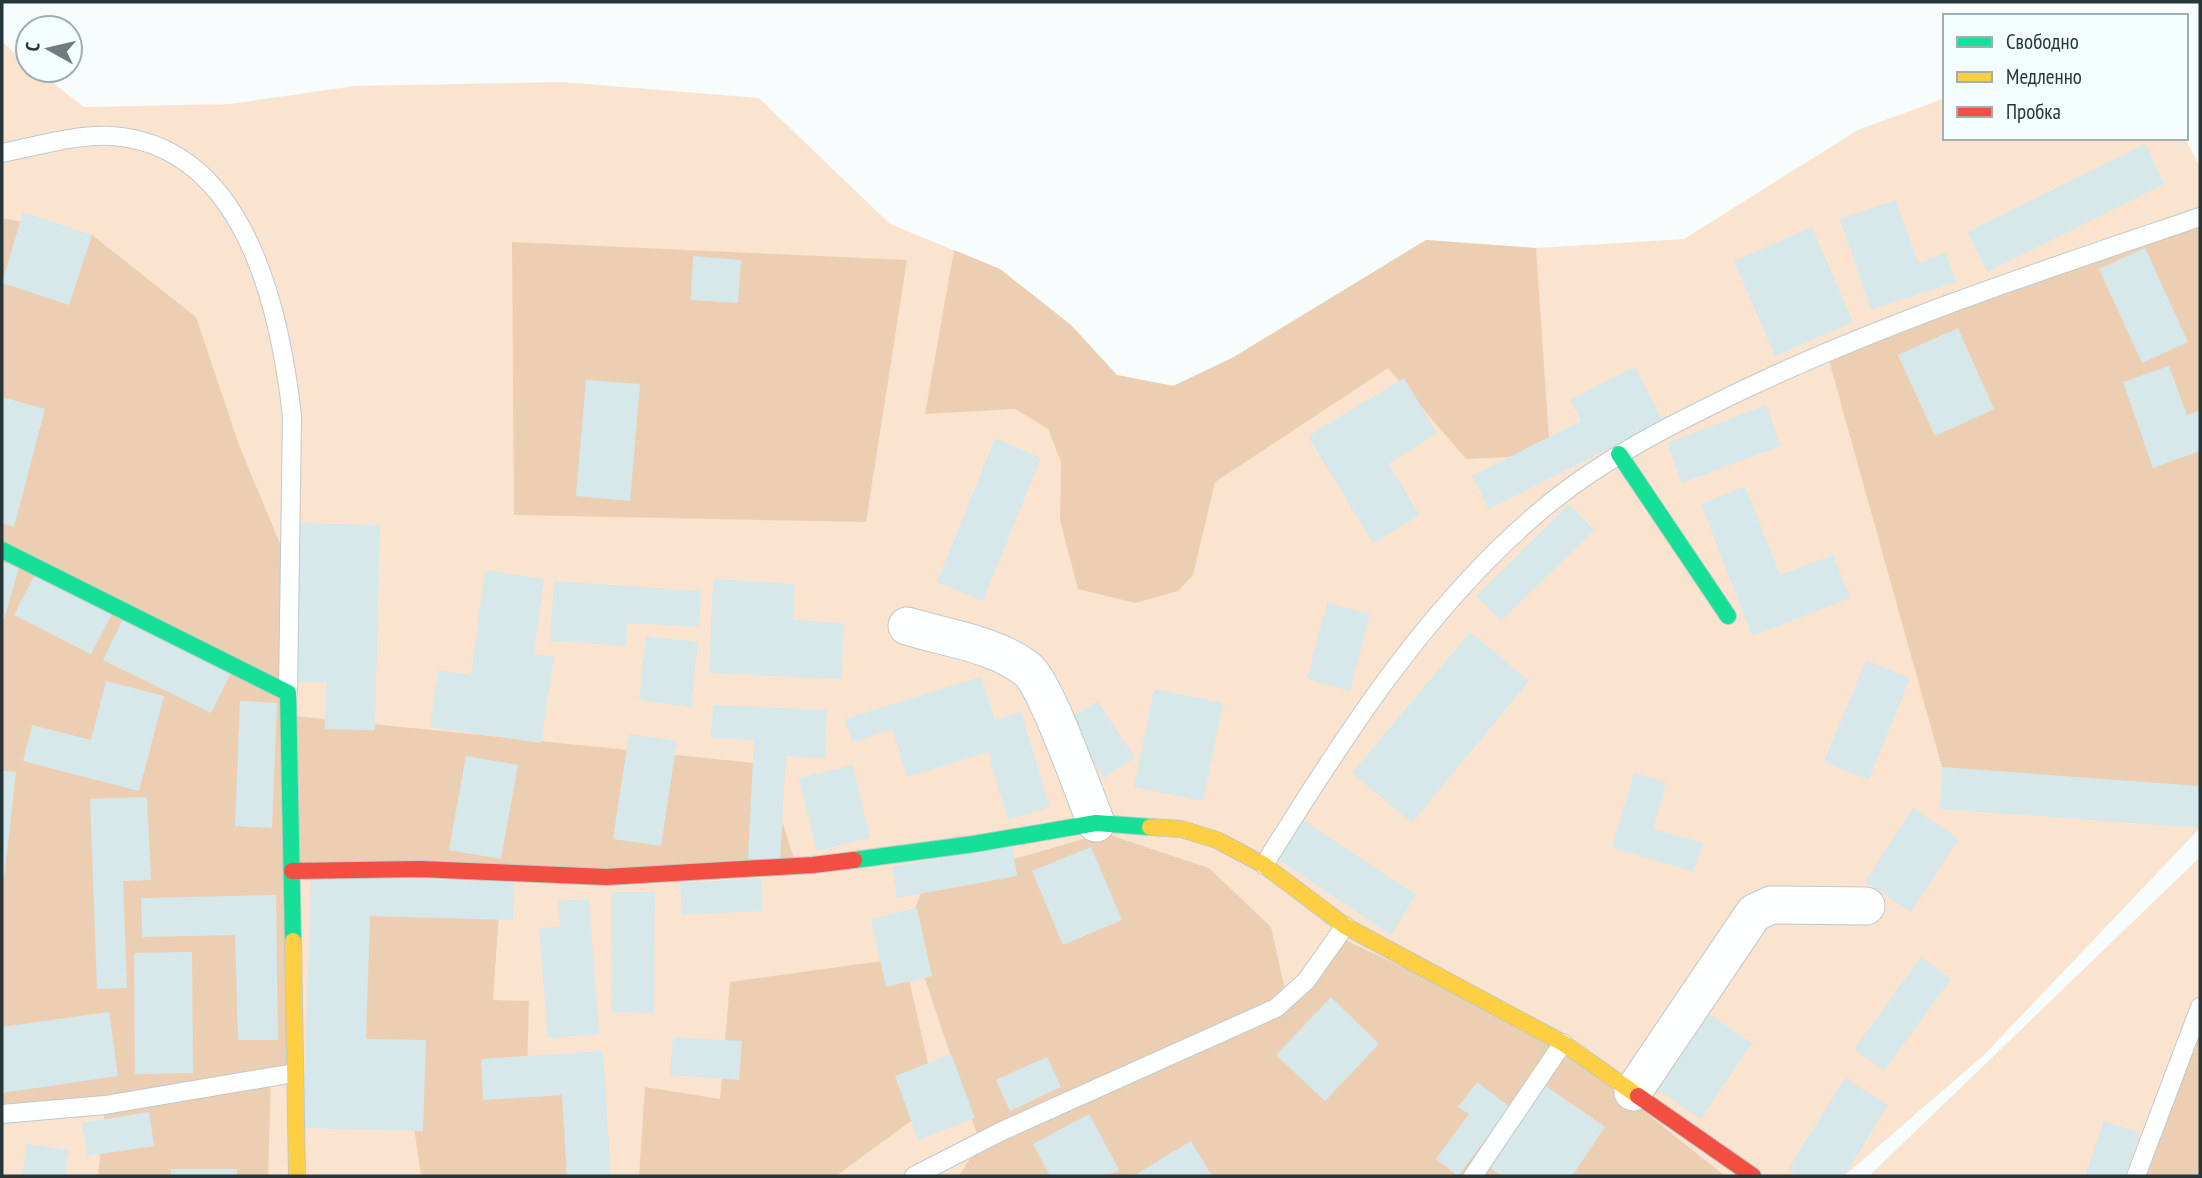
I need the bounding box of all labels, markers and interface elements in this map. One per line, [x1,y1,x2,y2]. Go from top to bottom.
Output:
north arrow [14,14,84,84]
legend [1943,14,2188,140]
text: Свободно [2006,28,2079,55]
text: С [20,40,45,53]
text: Медленно [2006,63,2082,90]
text: Пробка [2006,98,2061,125]

